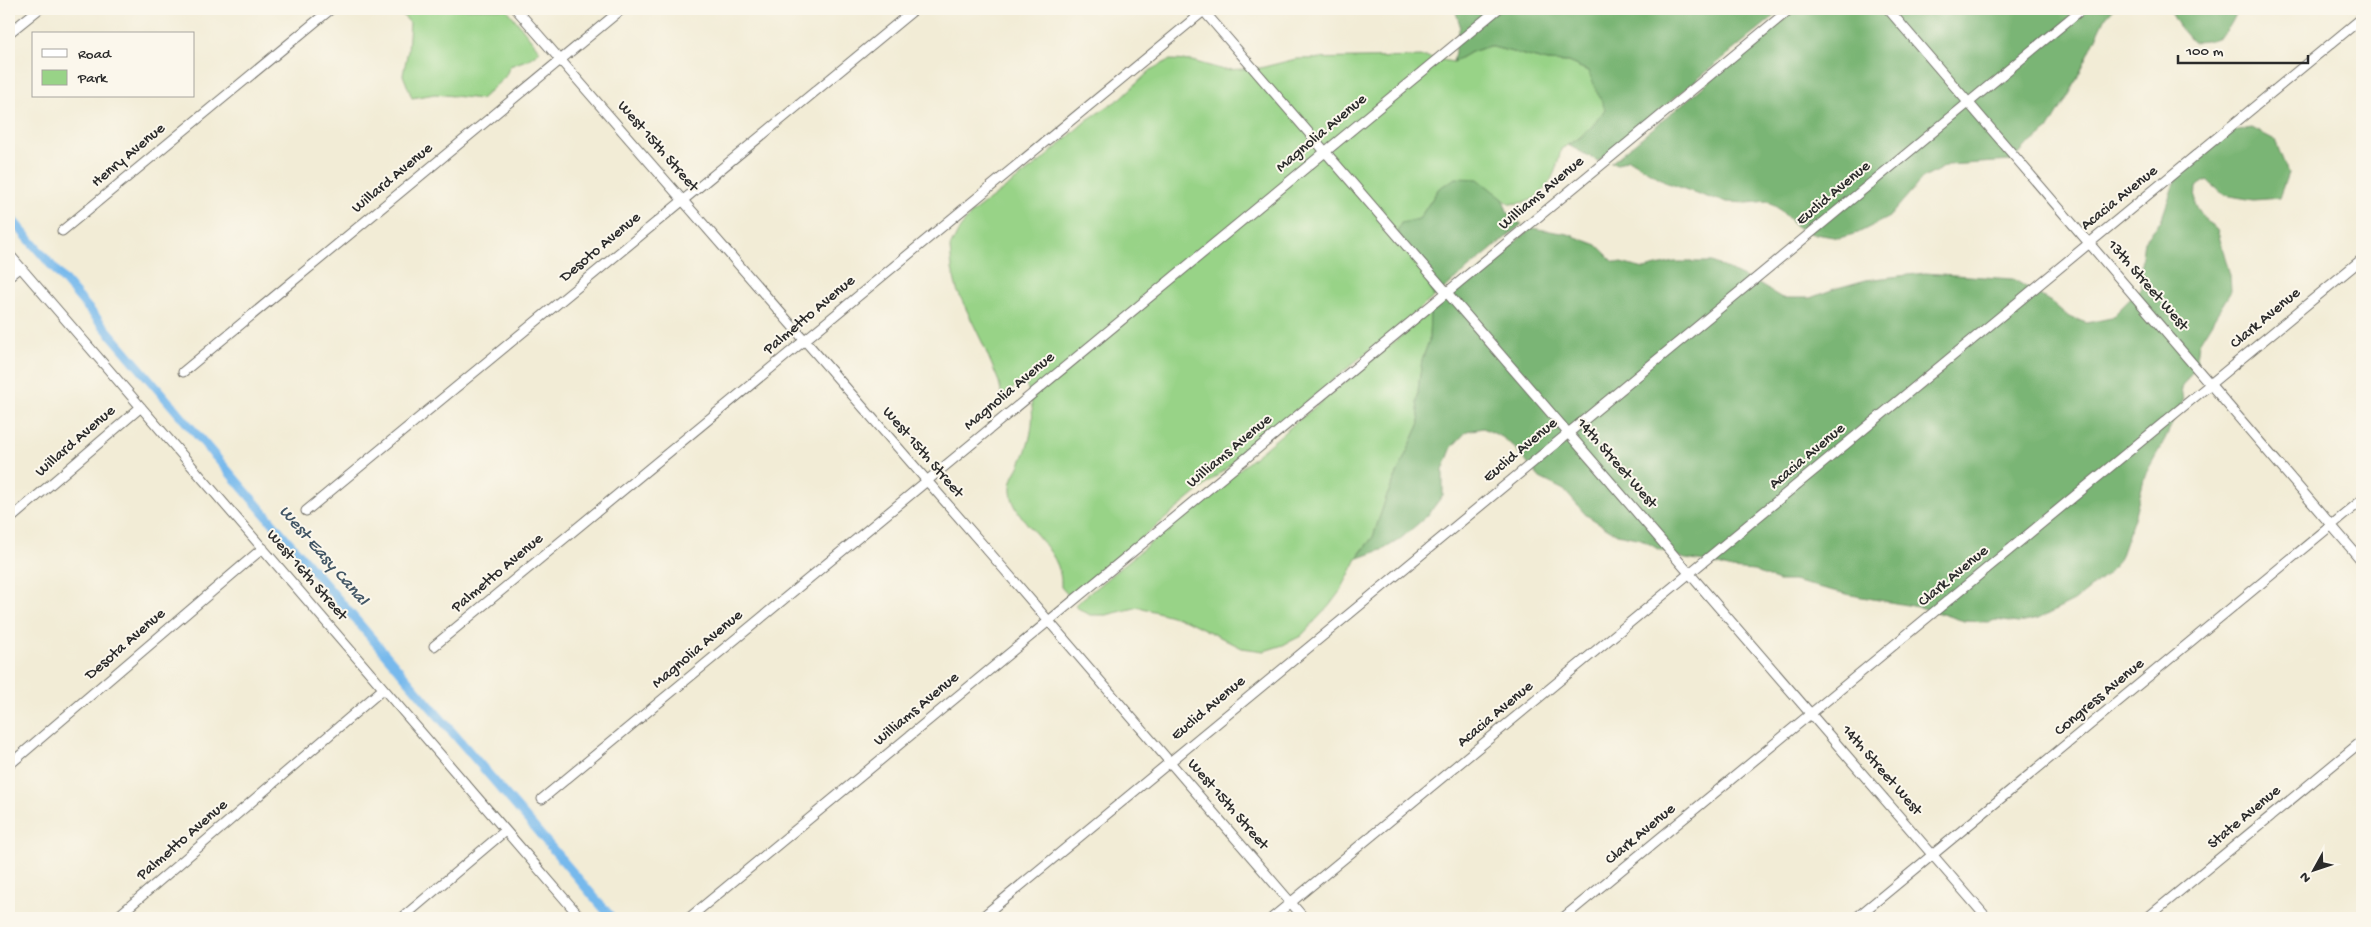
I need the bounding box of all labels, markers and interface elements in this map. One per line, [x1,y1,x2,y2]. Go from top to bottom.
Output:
legend [32,32,195,98]
scale bar [2178,32,2308,64]
text: 100 m [2185,43,2224,61]
text: Road [78,46,112,64]
text: Park [77,70,108,88]
street label: Magnolia Avenue [1273,90,1372,178]
street label: West 15th Street [612,98,703,198]
street label: Henry Avenue [88,119,170,192]
street label: Willard Avenue [349,139,438,218]
street label: Williams Avenue [1495,152,1589,235]
street label: Euclid Avenue [1793,157,1876,231]
street label: Acacia Avenue [2078,162,2163,236]
street label: Desoto Avenue [556,208,646,288]
street label: 13th Street West [2102,236,2193,337]
street label: Palmetto Avenue [759,272,860,361]
street label: Clark Avenue [2227,284,2306,354]
street label: Magnolia Avenue [961,348,1060,436]
street label: Willard Avenue [32,402,121,482]
street label: West 15th Street [877,404,968,504]
street label: Williams Avenue [1183,410,1277,493]
street label: Euclid Avenue [1480,414,1563,488]
street label: 14th Street West [1571,414,1661,514]
street label: Acacia Avenue [1766,419,1850,494]
water label: West Easy Canal [274,502,373,611]
street label: West 16th Street [261,527,352,626]
street label: Palmetto Avenue [447,530,548,619]
street label: Clark Avenue [1915,542,1994,612]
street label: Desota Avenue [81,604,171,686]
street label: Magnolia Avenue [649,606,748,694]
street label: Congress Avenue [2051,654,2149,741]
street label: Williams Avenue [870,668,964,751]
street label: Euclid Avenue [1168,672,1251,746]
street label: Acacia Avenue [1454,677,1538,752]
street label: 14th Street West [1836,721,1926,821]
street label: West 15th Street [1182,756,1273,856]
street label: State Avenue [2205,781,2286,854]
street label: Palmetto Avenue [133,796,233,886]
street label: Clark Avenue [1602,800,1681,870]
north arrow [2288,844,2338,894]
text: N [2297,868,2315,886]

